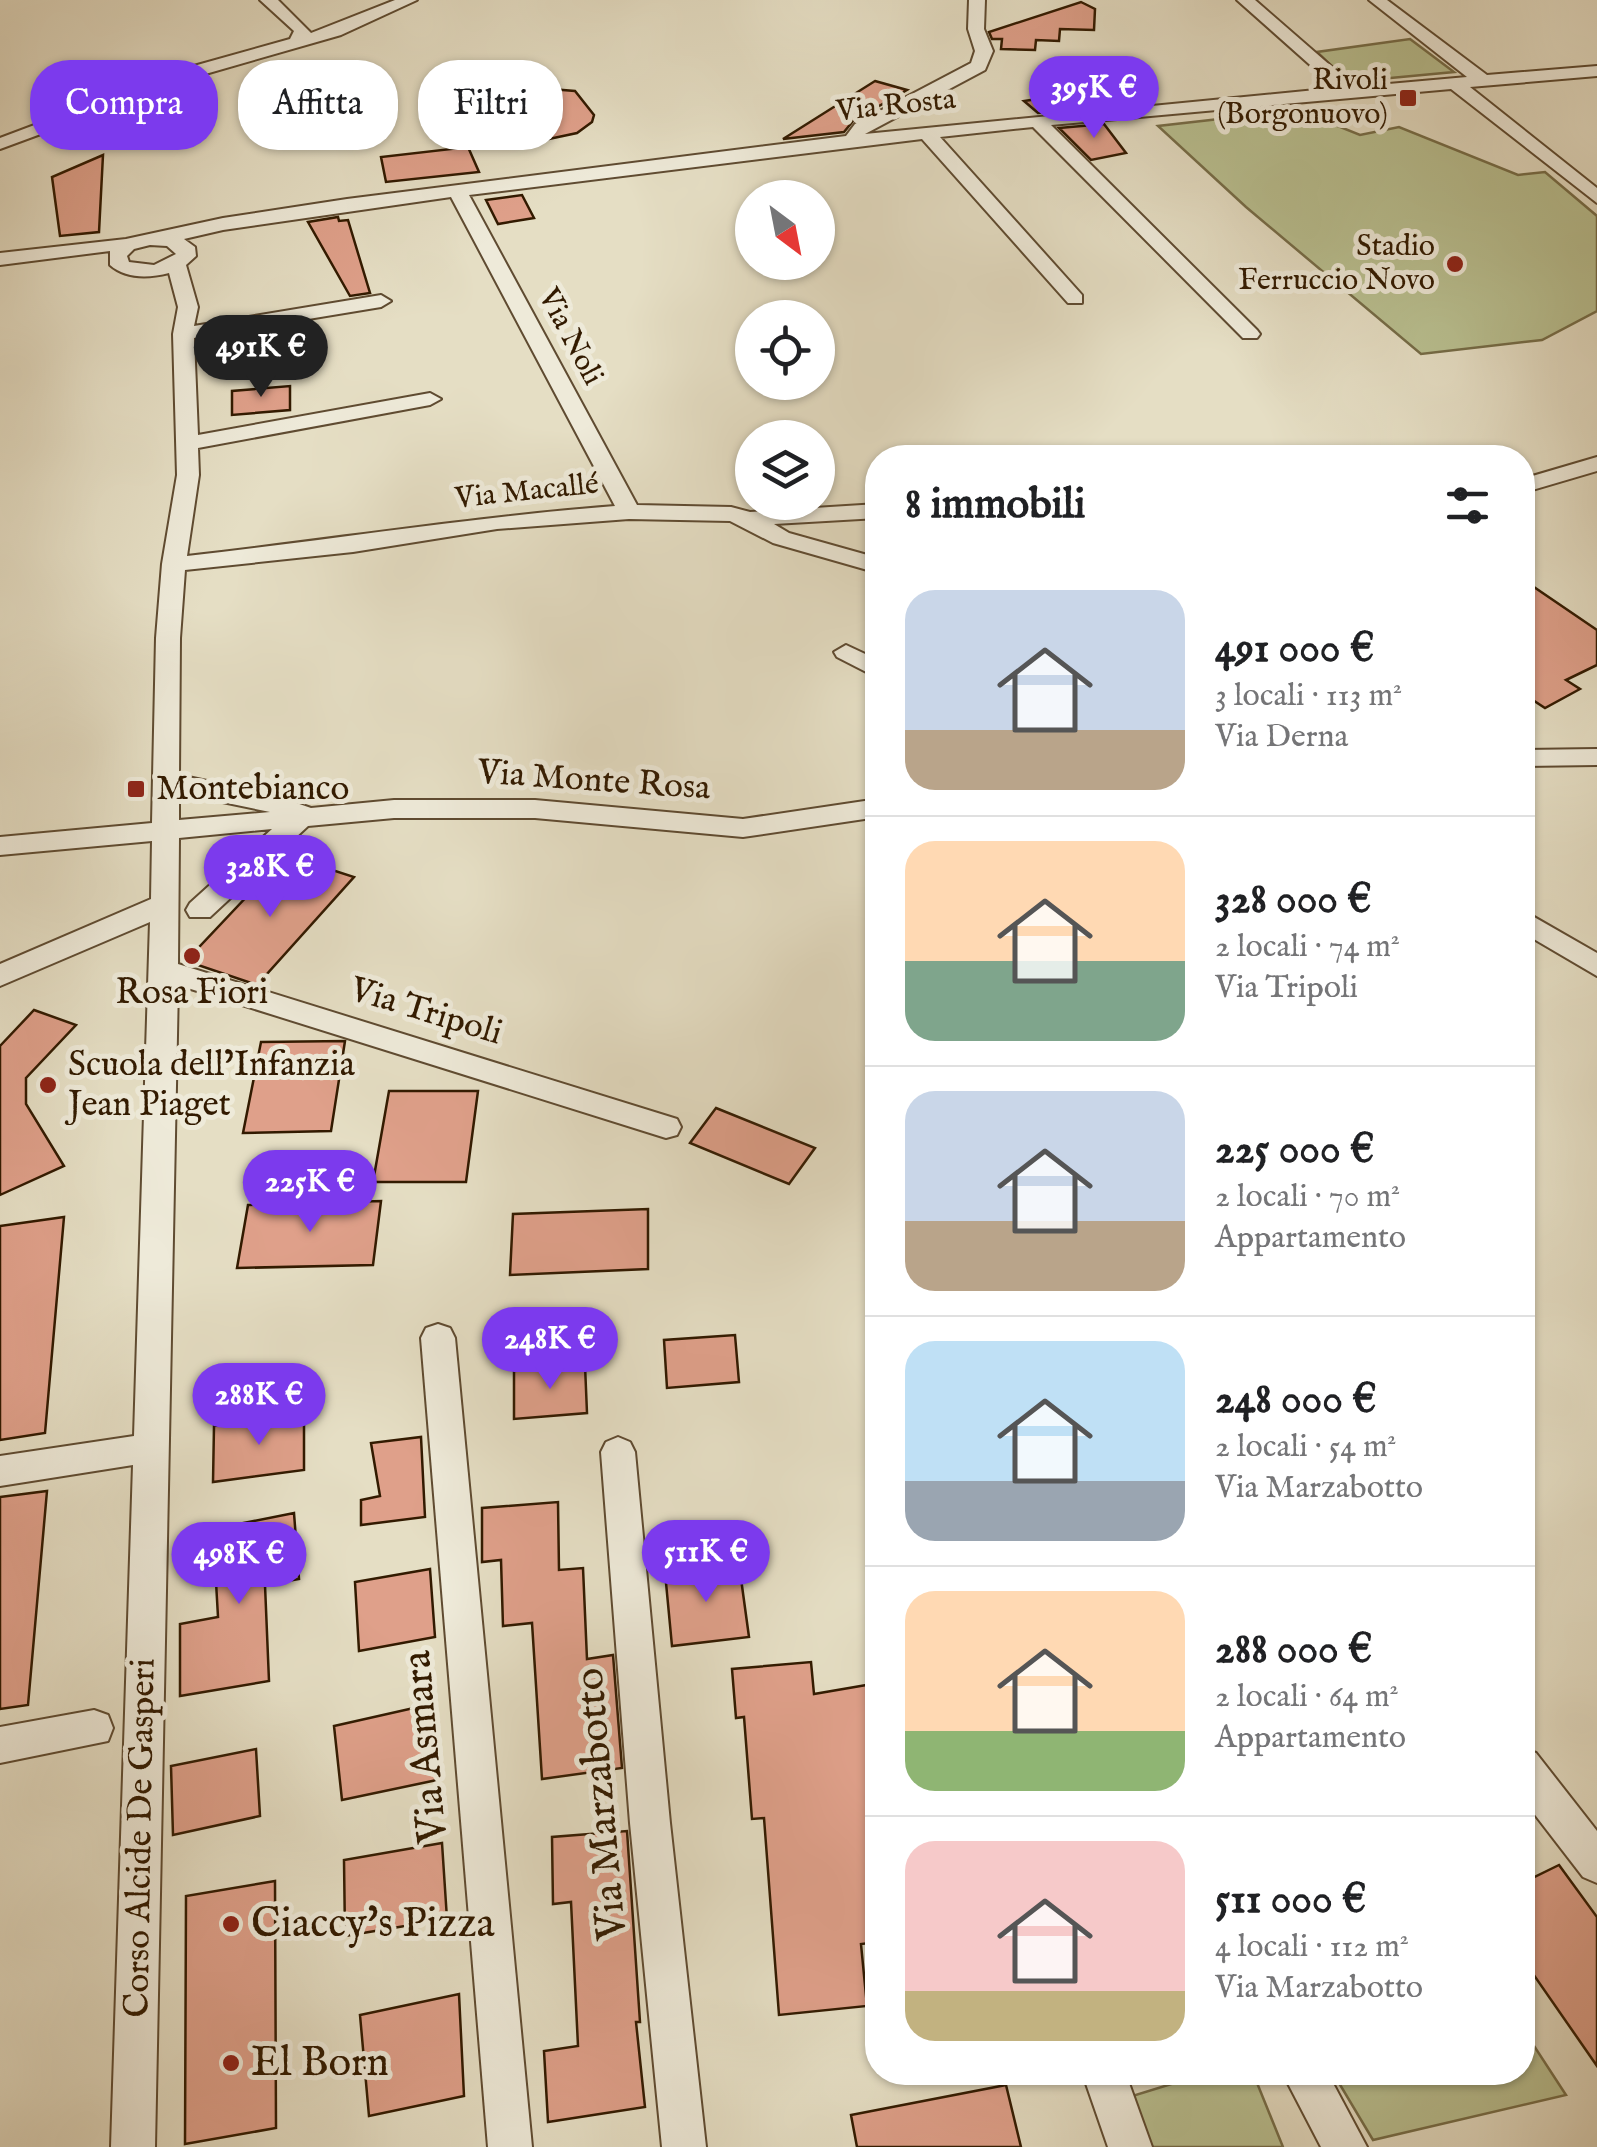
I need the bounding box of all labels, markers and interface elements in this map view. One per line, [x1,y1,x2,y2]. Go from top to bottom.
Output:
pin: 395K € [1013,56,1175,141]
chip: Compra [30,60,218,150]
chip: Affitta [238,60,398,150]
chip: Filtri [418,60,563,150]
place label: Rivoli (Borgonuovo) [1217,62,1388,134]
text: 395K € [1051,68,1137,109]
street label: Via Rosta [833,81,958,131]
marker: Rivoli (Borgonuovo) [1397,87,1419,109]
north arrow [735,180,835,280]
map controls [735,180,835,520]
place label: Stadio Ferruccio Novo [1238,228,1435,300]
marker: Stadio Ferruccio Novo [1444,253,1466,275]
street label: Via Noli [528,281,611,392]
button: locate [735,300,835,400]
pin: 491K € [180,315,342,400]
text: 491K € [216,327,306,368]
button: layers [735,420,835,520]
street label: Via Macallé [452,466,601,519]
icon: filters [1440,478,1495,533]
text: 8 immobili [905,479,1086,532]
text: 491 000 € [1215,623,1374,676]
icon: home [985,630,1105,750]
text: 3 locali · 113 m² [1215,676,1402,717]
text: Via Derna [1215,717,1348,758]
street label: Via Monte Rosa [475,750,713,812]
place label: Montebianco [156,767,350,812]
marker: Montebianco [125,778,147,800]
pin: 328K € [189,835,351,920]
text: 328K € [226,847,314,888]
text: 328 000 € [1215,874,1372,927]
icon: home [985,881,1105,1001]
text: 2 locali · 74 m² [1215,927,1400,968]
marker: Rosa Fiori [181,945,203,967]
street label: Via Tripoli [344,967,507,1056]
text: Via Tripoli [1215,968,1358,1009]
place label: Rosa Fiori [116,971,268,1016]
place label: Scuola dell’Infanzia Jean Piaget [64,1043,356,1128]
marker: Scuola dell’Infanzia Jean Piaget [37,1074,59,1096]
text: 225 000 € [1215,1124,1374,1177]
icon: home [985,1131,1105,1251]
pin: 225K € [229,1150,391,1235]
text: 225K € [265,1162,355,1203]
text: 2 locali · 70 m² [1215,1177,1400,1218]
text: Appartamento [1215,1218,1406,1259]
pin: 248K € [469,1307,631,1392]
text: 248K € [504,1319,596,1360]
pin: 288K € [178,1363,340,1448]
text: 248 000 € [1215,1374,1377,1427]
text: 288K € [215,1375,303,1416]
icon: home [985,1381,1105,1501]
text: 2 locali · 54 m² [1215,1427,1397,1468]
text: Via Marzabotto [1215,1468,1423,1509]
pin: 511K € [625,1520,787,1605]
pin: 498K € [158,1522,320,1607]
text: 511K € [664,1532,748,1573]
text: 498K € [193,1534,285,1575]
text: 288 000 € [1215,1624,1372,1677]
icon: home [985,1631,1105,1751]
street label: Via Asmara [391,1648,461,1847]
street label: Corso Alcide De Gasperi [115,1658,167,2018]
street label: Via Marzabotto [564,1666,640,1943]
text: 2 locali · 64 m² [1215,1677,1399,1718]
text: Appartamento [1215,1718,1406,1759]
text: 511 000 € [1215,1874,1366,1927]
icon: home [985,1881,1105,2001]
place label: Ciaccy's Pizza [251,1898,496,1951]
marker: Ciaccy's Pizza [220,1913,242,1935]
text: 4 locali · 112 m² [1215,1927,1409,1968]
text: Via Marzabotto [1215,1968,1423,2009]
place label: El Born [251,2037,389,2090]
marker: El Born [220,2052,242,2074]

